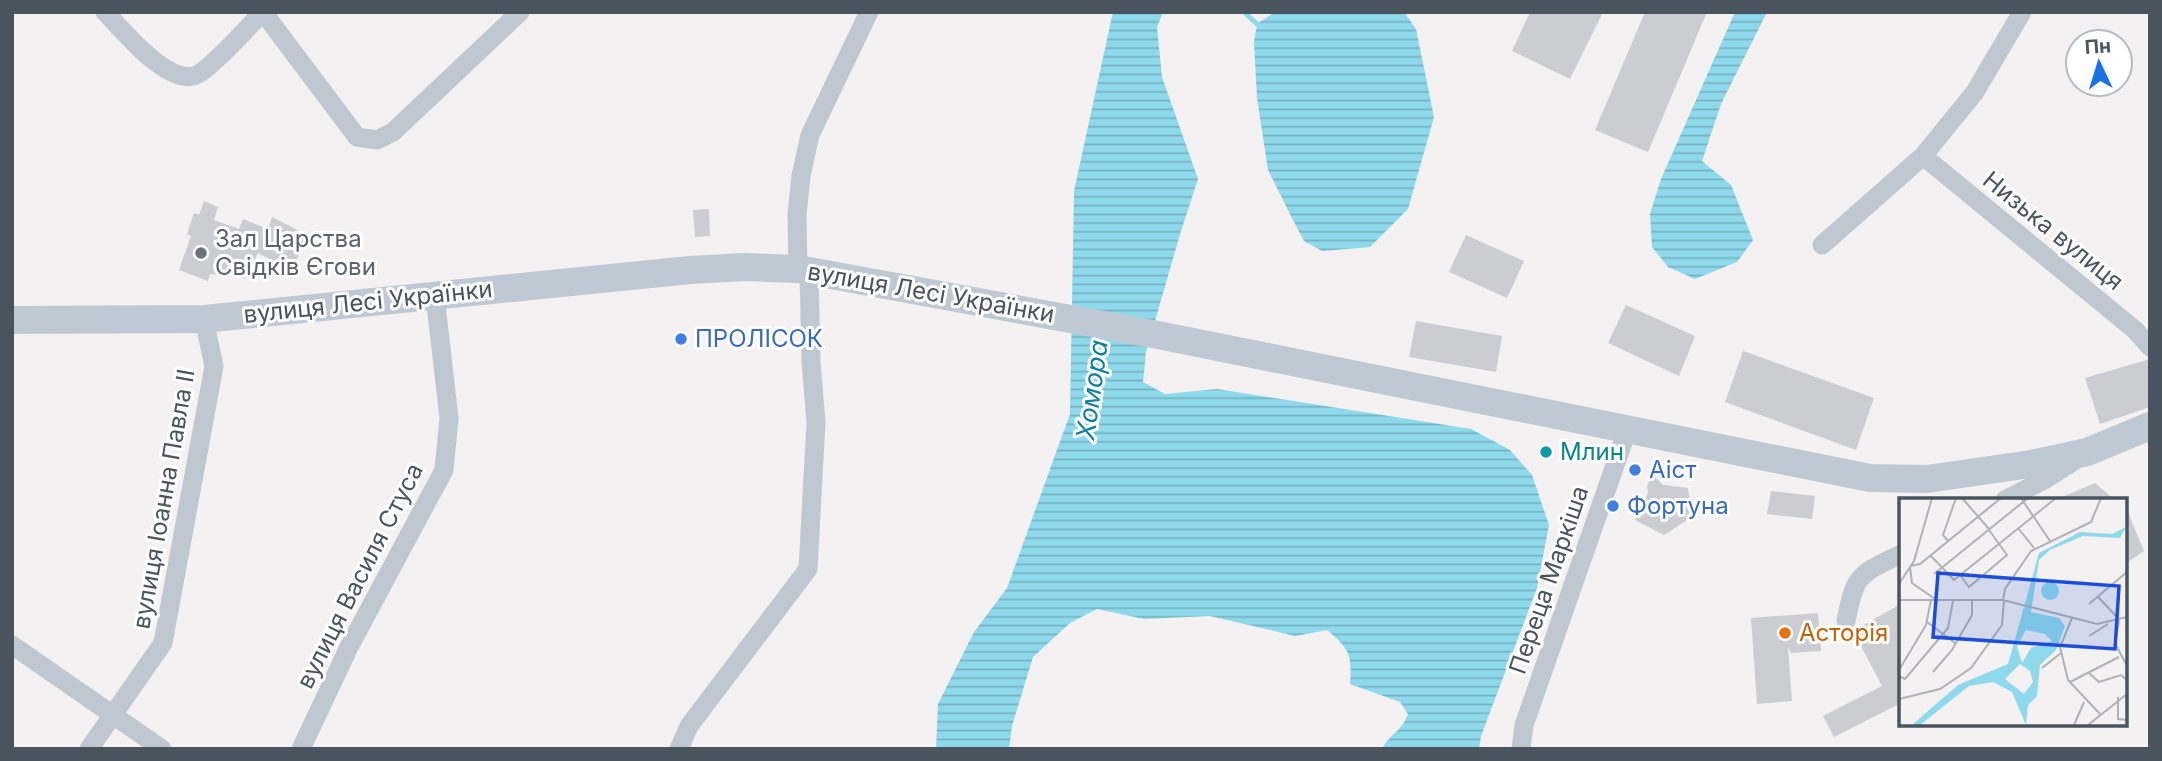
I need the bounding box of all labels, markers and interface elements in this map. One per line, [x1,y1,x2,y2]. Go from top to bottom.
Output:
north arrow [2064,28,2134,98]
text: Пн [2084,34,2112,59]
street label: Низька вулиця [1977,165,2129,296]
place label: Зал Царства Свідків Єгови [215,224,376,281]
marker: Зал Царства Свідків Єгови [193,245,209,261]
street label: вулиця Лесі Українки [805,257,1057,329]
street label: вулиця Лесі Українки [242,274,494,329]
place label: ПРОЛІСОК [695,324,823,353]
marker: ПРОЛІСОК [673,331,689,347]
water label: Хомора [1069,338,1114,443]
street label: вулиця Іоанна Павла II [126,367,201,631]
place label: Млин [1560,437,1624,466]
marker: Млин [1538,444,1554,460]
place label: Аіст [1649,455,1696,484]
street label: вулиця Василя Стуса [290,458,429,693]
marker: Аіст [1627,462,1643,478]
street label: Переца Маркіша [1503,482,1594,678]
place label: Фортуна [1627,491,1729,520]
marker: Фортуна [1605,498,1621,514]
inset map [1899,498,2127,726]
place label: Асторія [1799,618,1888,647]
marker: Асторія [1777,625,1793,641]

